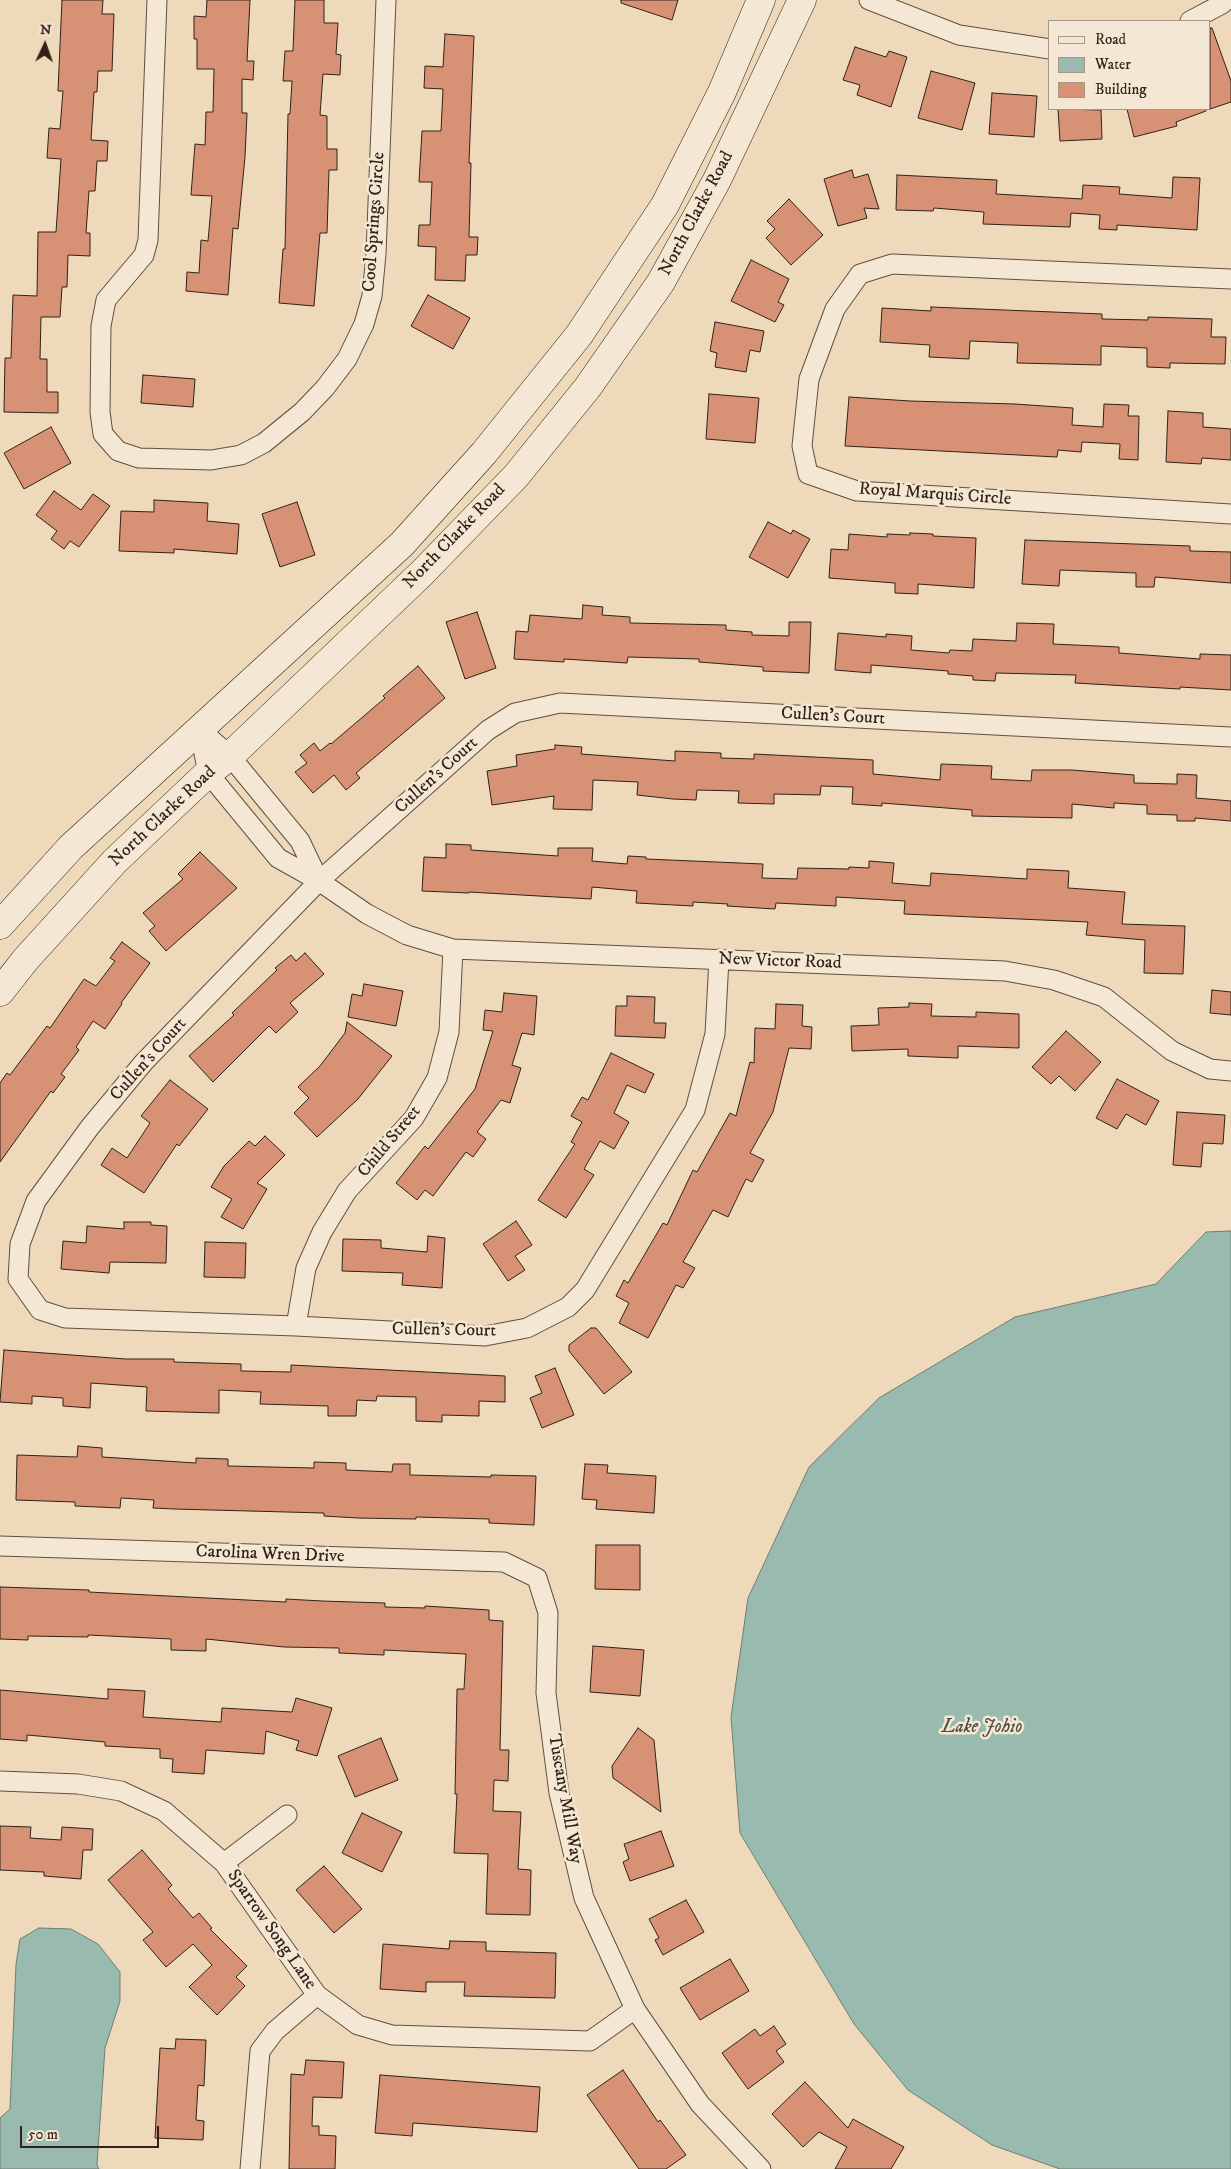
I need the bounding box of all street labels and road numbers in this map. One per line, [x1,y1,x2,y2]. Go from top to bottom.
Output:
street label: North Clarke Road [655,148,739,280]
street label: Cool Springs Circle [359,151,391,293]
street label: Royal Marquis Circle [858,479,1012,511]
street label: North Clarke Road [399,480,511,594]
street label: Cullen's Court [780,703,886,731]
street label: Cullen's Court [391,733,483,819]
street label: North Clarke Road [105,762,221,872]
street label: New Victor Road [718,949,842,975]
street label: Cullen's Court [106,1014,192,1106]
street label: Child Street [354,1102,426,1182]
street label: Cullen's Court [392,1319,496,1343]
street label: Carolina Wren Drive [195,1542,345,1568]
street label: Tuscany Mill Way [542,1732,586,1866]
street label: Sparrow Song Lane [222,1866,320,1994]

